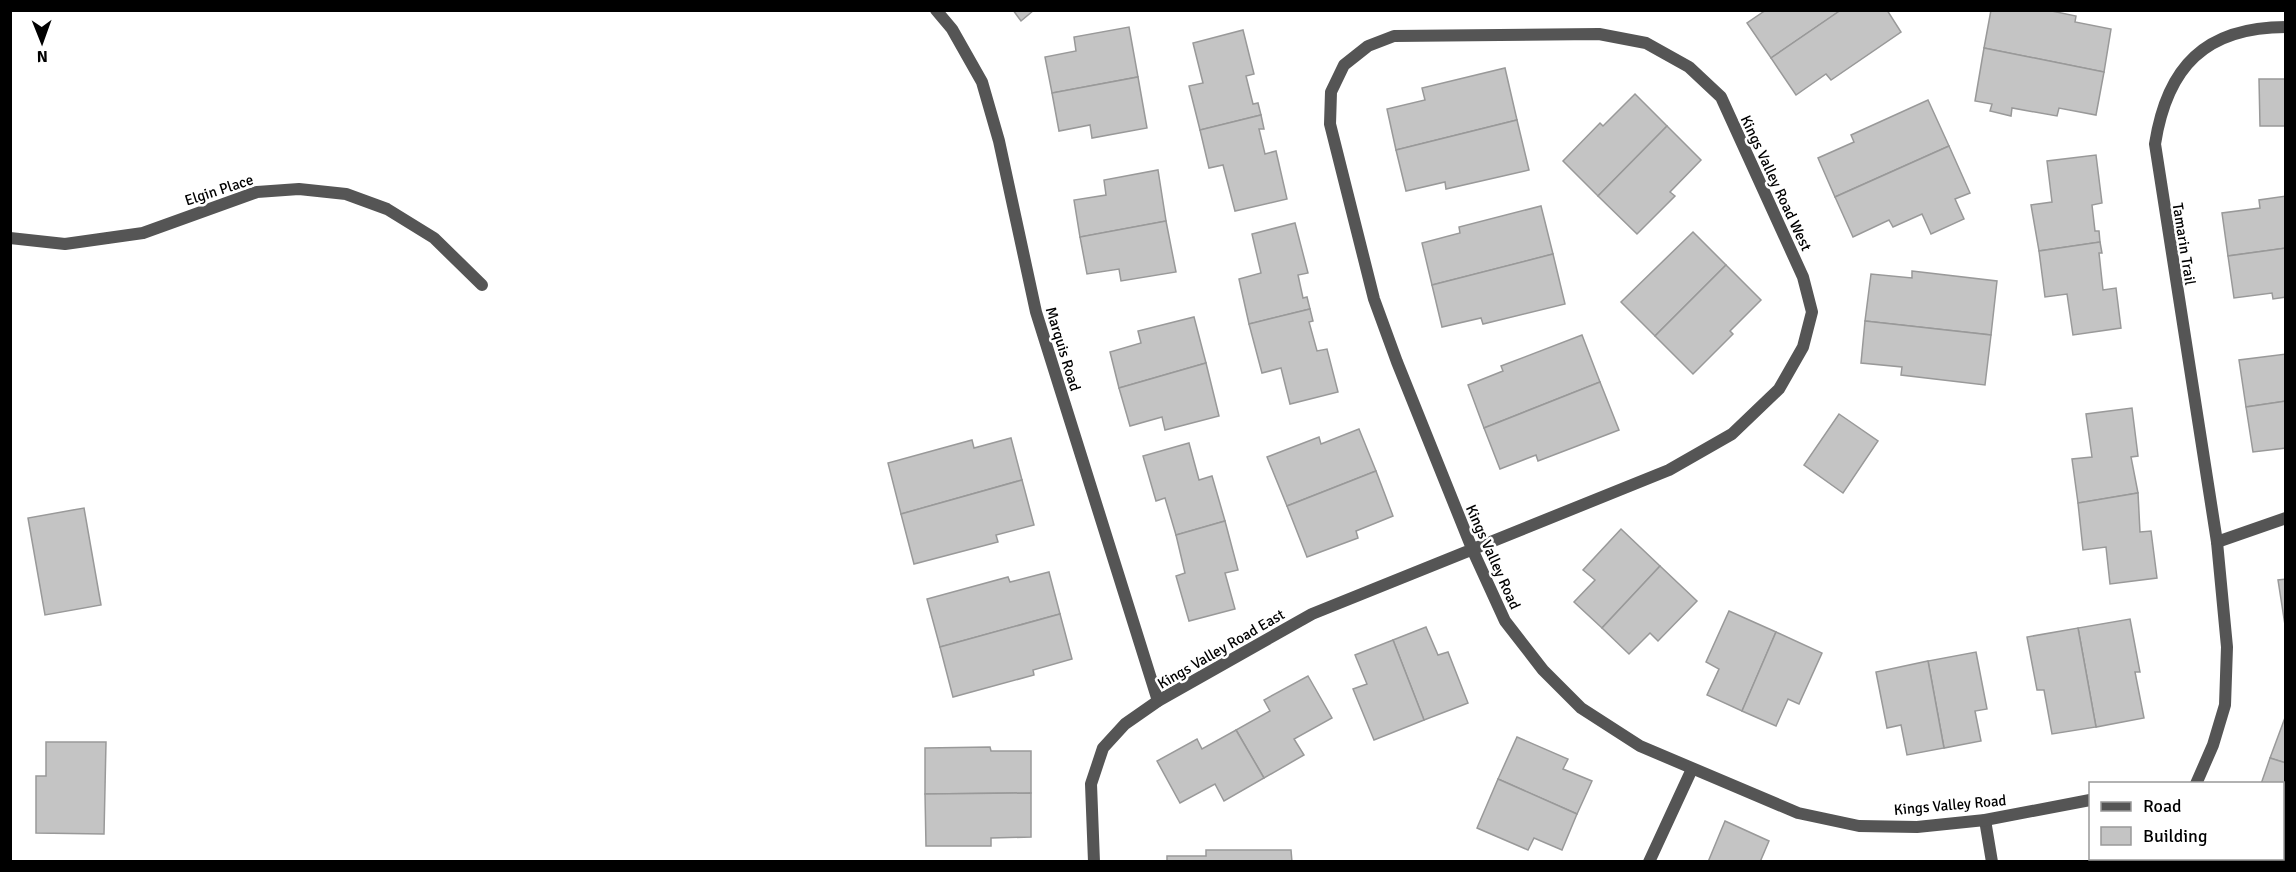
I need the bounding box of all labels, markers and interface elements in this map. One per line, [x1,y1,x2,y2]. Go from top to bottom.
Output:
north arrow [12,12,72,72]
text: N [37,46,48,66]
street label: Kings Valley Road West [1737,112,1815,254]
street label: Elgin Place [182,170,256,210]
street label: Tamarin Trail [2169,202,2199,286]
street label: Marquis Road [1042,305,1084,393]
street label: Kings Valley Road [1462,502,1524,612]
street label: Kings Valley Road East [1154,605,1288,693]
legend [2089,782,2284,860]
street label: Kings Valley Road [1893,791,2007,819]
text: Road [2143,795,2182,817]
text: Building [2143,825,2207,847]

